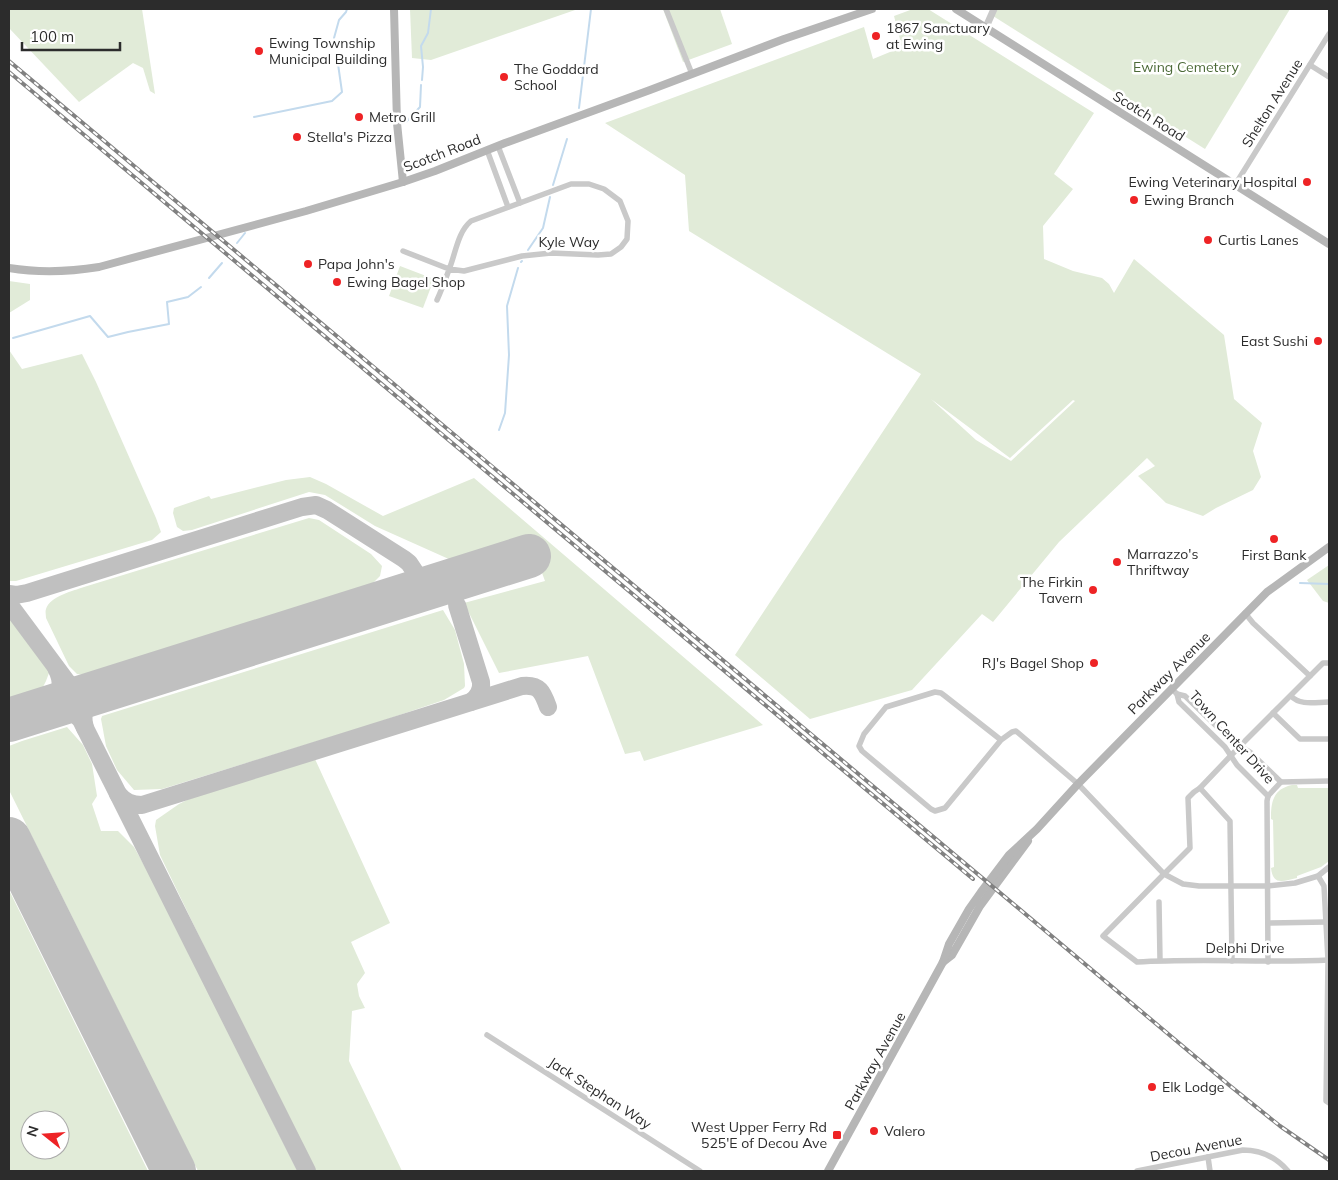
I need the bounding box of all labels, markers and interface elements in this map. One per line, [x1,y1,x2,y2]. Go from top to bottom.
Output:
place label: 1867 Sanctuary at Ewing [886,19,990,53]
scale bar [22,20,120,52]
text: 100 m [30,27,74,46]
marker: 1867 Sanctuary at Ewing [870,30,882,42]
place label: Ewing Township Municipal Building [269,34,387,68]
marker: Ewing Township Municipal Building [253,45,265,57]
street label: Shelton Avenue [1238,55,1306,151]
park label: Ewing Cemetery [1133,58,1240,76]
place label: The Goddard School [514,60,599,94]
marker: The Goddard School [498,71,510,83]
street label: Scotch Road [1110,87,1188,145]
place label: Metro Grill [369,108,435,126]
marker: Metro Grill [353,111,365,123]
place label: Stella's Pizza [307,128,392,146]
street label: Scotch Road [401,130,483,176]
marker: Stella's Pizza [291,131,303,143]
place label: Ewing Veterinary Hospital [1128,173,1297,191]
marker: Ewing Veterinary Hospital [1301,176,1313,188]
place label: Ewing Branch [1144,191,1234,209]
marker: Ewing Branch [1128,194,1140,206]
place label: Curtis Lanes [1218,231,1299,249]
street label: Kyle Way [538,233,600,251]
marker: Curtis Lanes [1202,234,1214,246]
place label: Papa John's [318,255,395,273]
marker: Papa John's [302,258,314,270]
place label: Ewing Bagel Shop [347,273,465,291]
marker: Ewing Bagel Shop [331,276,343,288]
place label: East Sushi [1241,332,1308,350]
marker: East Sushi [1312,335,1324,347]
marker: First Bank [1268,533,1280,545]
place label: Marrazzo's Thriftway [1127,545,1198,579]
place label: First Bank [1242,546,1307,564]
marker: Marrazzo's Thriftway [1111,556,1123,568]
place label: The Firkin Tavern [1020,573,1083,607]
marker: The Firkin Tavern [1087,584,1099,596]
street label: Parkway Avenue [1124,628,1214,718]
place label: RJ's Bagel Shop [982,654,1084,672]
marker: RJ's Bagel Shop [1088,657,1100,669]
street label: Town Center Drive [1185,687,1279,787]
street label: Delphi Drive [1206,939,1284,957]
street label: Parkway Avenue [841,1009,909,1113]
street label: Jack Stephan Way [545,1053,655,1133]
place label: Elk Lodge [1162,1078,1224,1096]
marker: Elk Lodge [1146,1081,1158,1093]
north arrow [20,1110,70,1160]
place label: West Upper Ferry Rd 525'E of Decou Ave [691,1118,827,1152]
place label: Valero [884,1122,925,1140]
text: N [22,1124,43,1139]
marker: Valero [868,1125,880,1137]
marker: West Upper Ferry Rd 525'E of Decou Ave [831,1129,843,1141]
street label: Decou Avenue [1148,1130,1244,1166]

